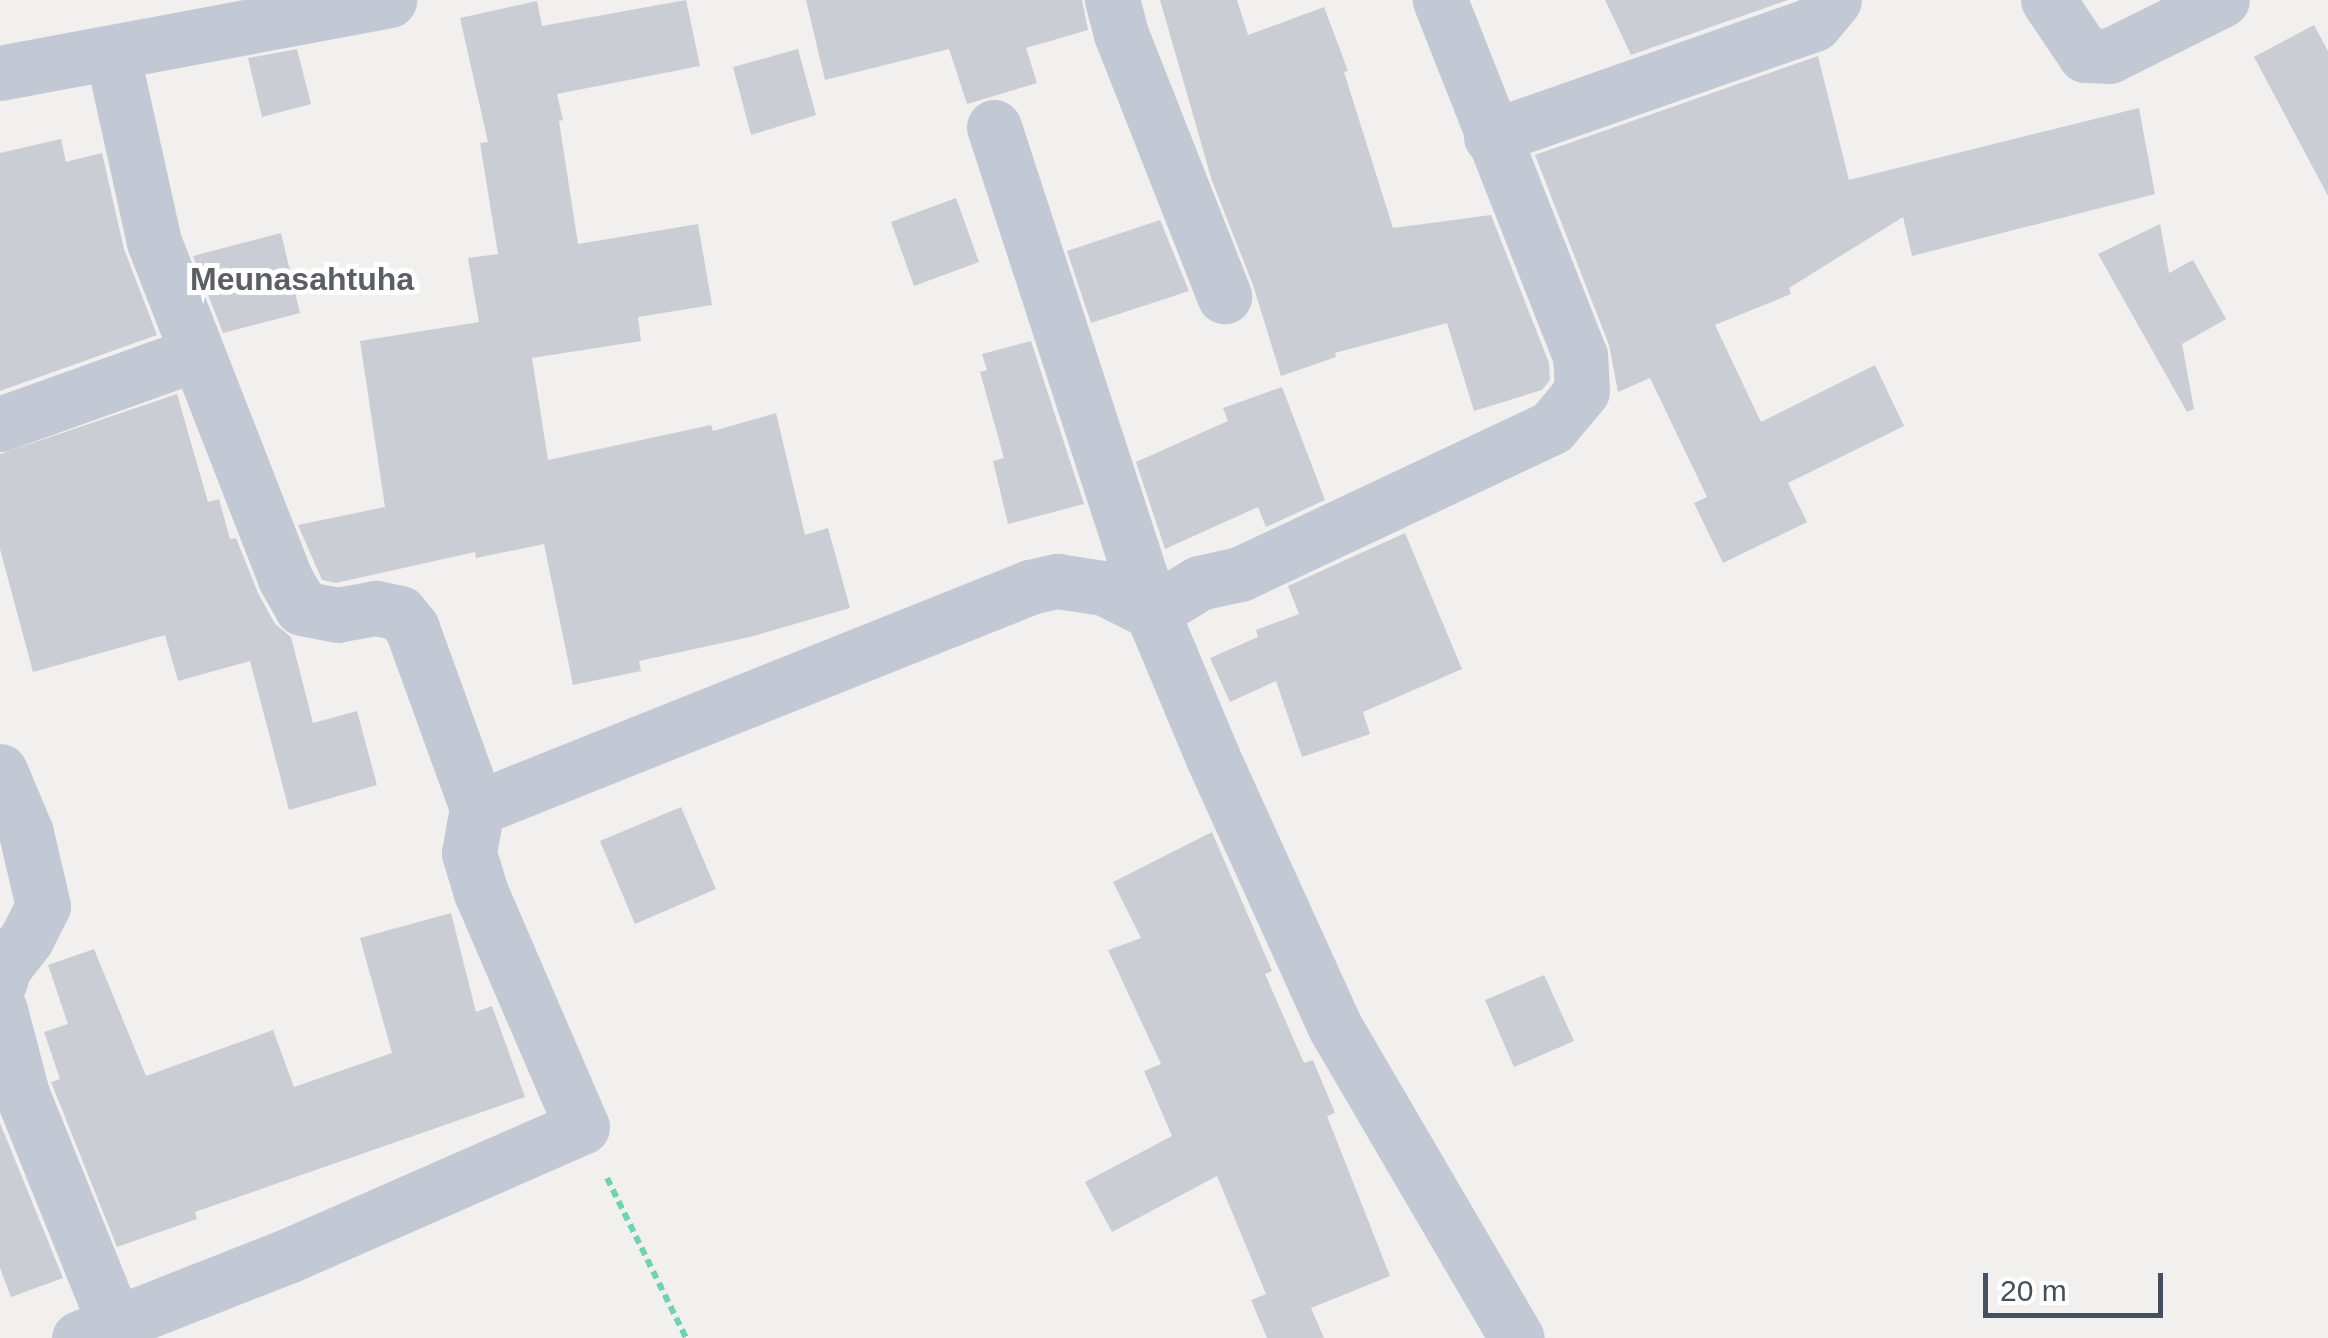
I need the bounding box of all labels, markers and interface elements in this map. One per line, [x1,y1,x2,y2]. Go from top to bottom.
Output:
district label: Meunasahtuha [190,260,414,298]
scale bar [1988,1253,2168,1315]
text: 20 m [2000,1274,2067,1307]

